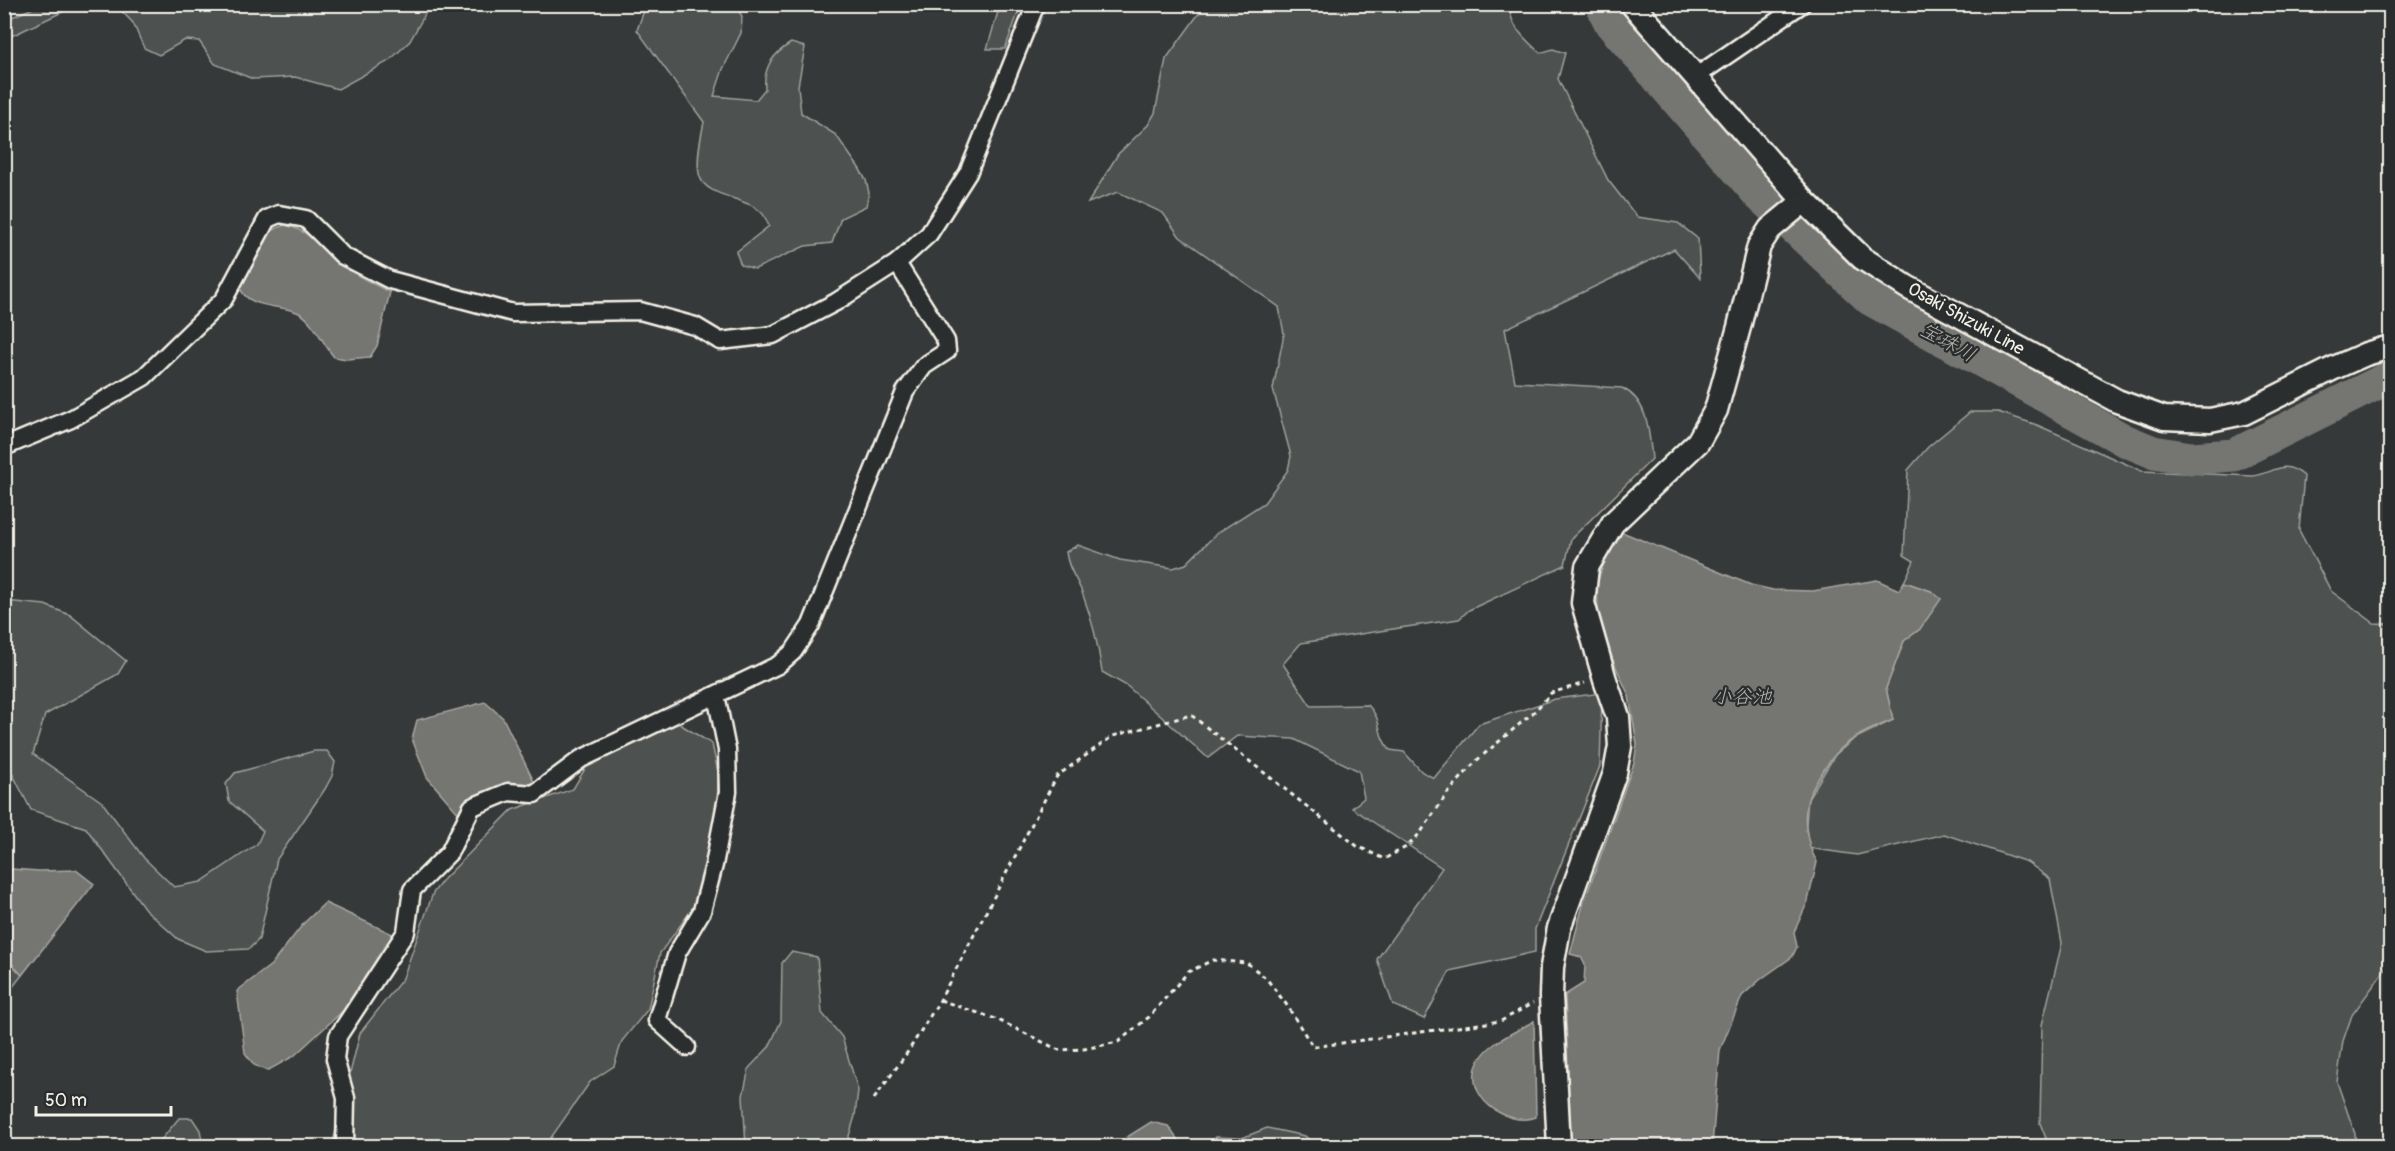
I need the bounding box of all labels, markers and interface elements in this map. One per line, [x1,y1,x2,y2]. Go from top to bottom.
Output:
street label: Osaki Shizuki Line [1904,277,2029,361]
water label: 宝珠川 [1916,317,1980,367]
water label: 小谷池 [1712,684,1773,709]
scale bar [36,1079,171,1117]
text: 50 m [45,1089,87,1112]

